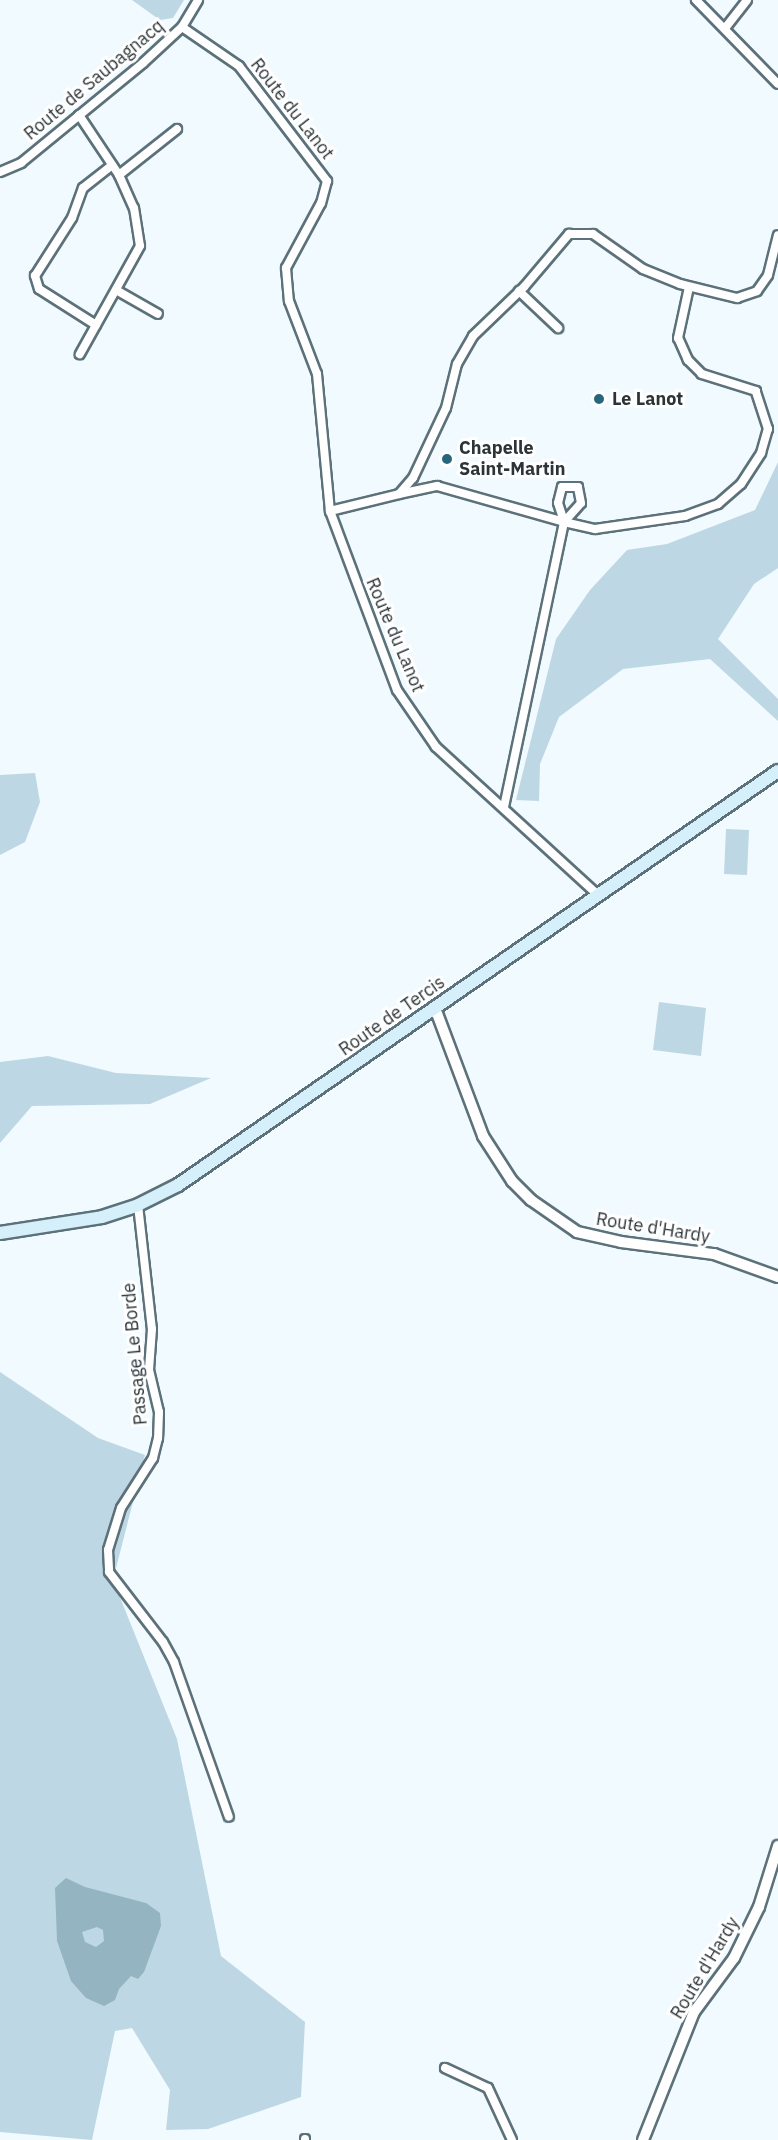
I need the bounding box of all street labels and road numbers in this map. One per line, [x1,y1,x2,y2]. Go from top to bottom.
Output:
street label: Route de Saubagnacq [20,15,168,145]
street label: Route du Lanot [246,54,338,164]
street label: Route du Lanot [361,575,429,695]
street label: Route de Tercis [335,971,449,1061]
street label: Route d'Hardy [595,1208,711,1248]
street label: Passage Le Borde [118,1282,152,1426]
street label: Route d'Hardy [666,1913,744,2023]

